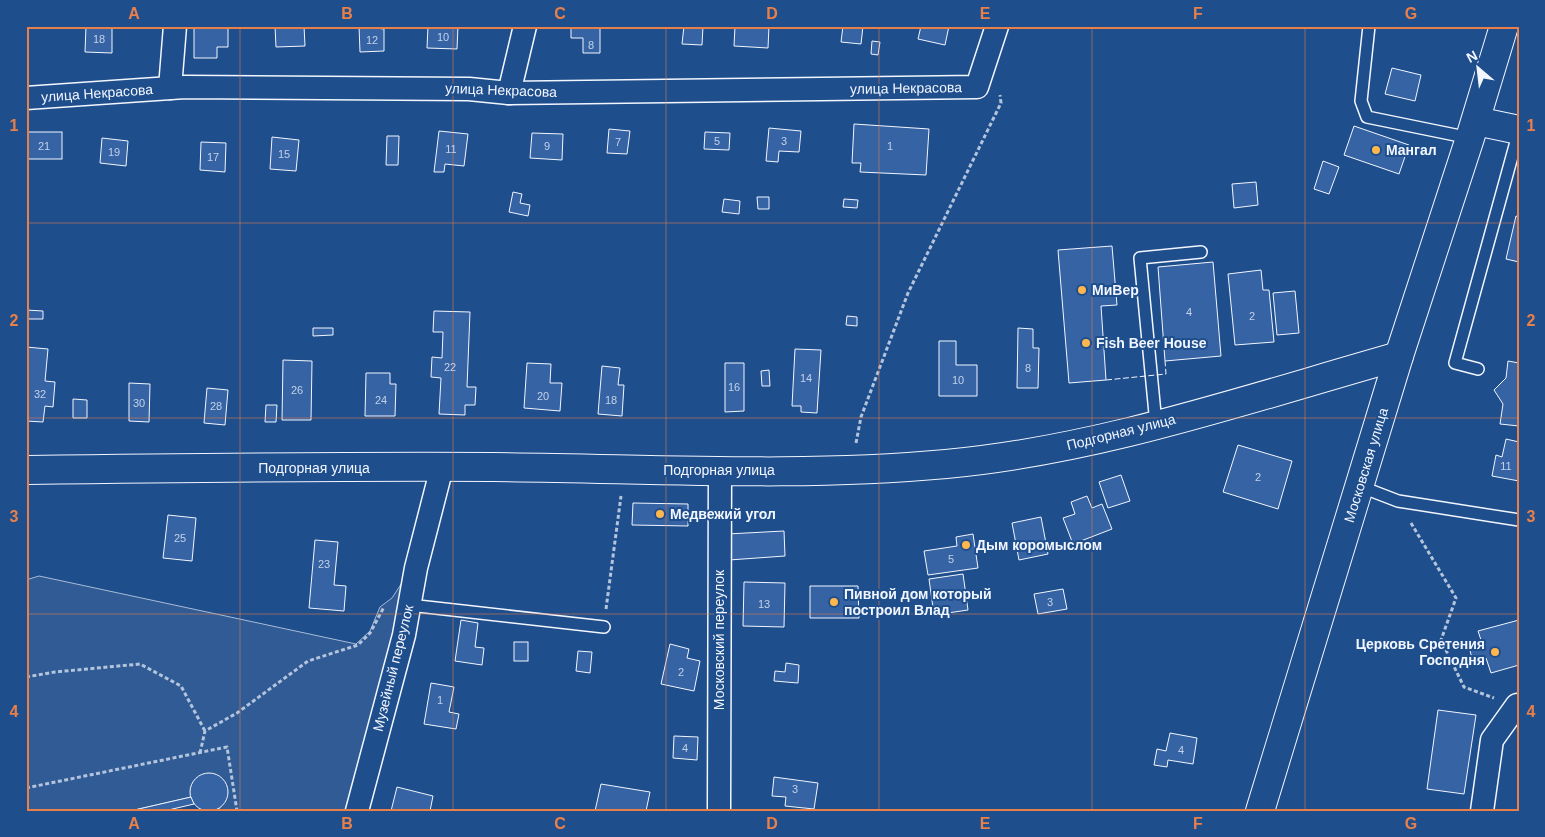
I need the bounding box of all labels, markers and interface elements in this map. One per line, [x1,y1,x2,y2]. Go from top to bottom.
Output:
text: A [128,5,140,22]
text: B [341,5,353,22]
text: C [554,5,566,22]
text: D [766,5,778,22]
text: E [980,5,991,22]
text: F [1193,5,1203,22]
text: G [1405,5,1417,22]
house number: 10 [437,31,449,43]
house number: 18 [93,33,105,45]
house number: 12 [366,34,378,46]
house number: 8 [588,39,594,51]
north arrow [1452,42,1502,92]
text: N [1464,47,1480,66]
street label: улица Некрасова [850,79,962,97]
street label: улица Некрасова [445,80,557,100]
street label: улица Некрасова [41,81,154,105]
text: 1 [10,117,19,134]
text: 1 [1527,117,1536,134]
house number: 5 [714,135,720,147]
house number: 3 [781,135,787,147]
house number: 7 [615,136,621,148]
house number: 21 [38,140,50,152]
house number: 9 [544,140,550,152]
house number: 1 [887,140,893,152]
place label: Мангал [1386,142,1437,158]
house number: 11 [445,143,457,155]
marker: Мангал [1370,144,1382,156]
house number: 19 [108,146,120,158]
house number: 15 [278,148,290,160]
house number: 17 [207,151,219,163]
place label: МиВер [1092,282,1139,298]
marker: МиВер [1076,284,1088,296]
house number: 4 [1186,306,1192,318]
house number: 2 [1249,310,1255,322]
text: 2 [10,312,19,329]
text: 2 [1527,312,1536,329]
place label: Fish Beer House [1096,335,1207,351]
marker: Fish Beer House [1080,337,1092,349]
house number: 22 [444,361,456,373]
house number: 8 [1025,362,1031,374]
house number: 14 [800,372,812,384]
house number: 10 [952,374,964,386]
house number: 16 [728,381,740,393]
house number: 26 [291,384,303,396]
house number: 32 [34,388,46,400]
house number: 20 [537,390,549,402]
house number: 24 [375,394,387,406]
house number: 18 [605,394,617,406]
house number: 30 [133,397,145,409]
house number: 28 [210,400,222,412]
street label: Московская улица [1341,405,1391,524]
street label: Подгорная улица [1065,411,1177,453]
street label: Подгорная улица [258,460,370,476]
house number: 11 [1500,460,1512,472]
street label: Подгорная улица [663,462,775,478]
house number: 2 [1255,471,1261,483]
place label: Медвежий угол [670,506,776,522]
text: 3 [10,508,19,525]
marker: Медвежий угол [654,508,666,520]
text: 3 [1527,508,1536,525]
house number: 25 [174,532,186,544]
place label: Дым коромыслом [976,537,1102,553]
marker: Дым коромыслом [960,539,972,551]
house number: 5 [948,553,954,565]
house number: 23 [318,558,330,570]
street label: Московский переулок [711,569,727,710]
place label: Пивной дом который построил Влад [844,586,992,618]
marker: Пивной дом который построил Влад [828,596,840,608]
house number: 3 [1047,596,1053,608]
house number: 13 [758,598,770,610]
street label: Музейный переулок [370,602,417,733]
place label: Церковь Сретения Господня [1356,636,1485,668]
marker: Церковь Сретения Господня [1489,646,1501,658]
house number: 2 [678,666,684,678]
house number: 1 [437,694,443,706]
text: 4 [10,703,19,720]
text: 4 [1527,703,1536,720]
house number: 4 [682,742,688,754]
house number: 4 [1178,744,1184,756]
house number: 3 [792,783,798,795]
text: A [128,815,140,832]
text: B [341,815,353,832]
text: C [554,815,566,832]
text: D [766,815,778,832]
text: E [980,815,991,832]
text: F [1193,815,1203,832]
text: G [1405,815,1417,832]

